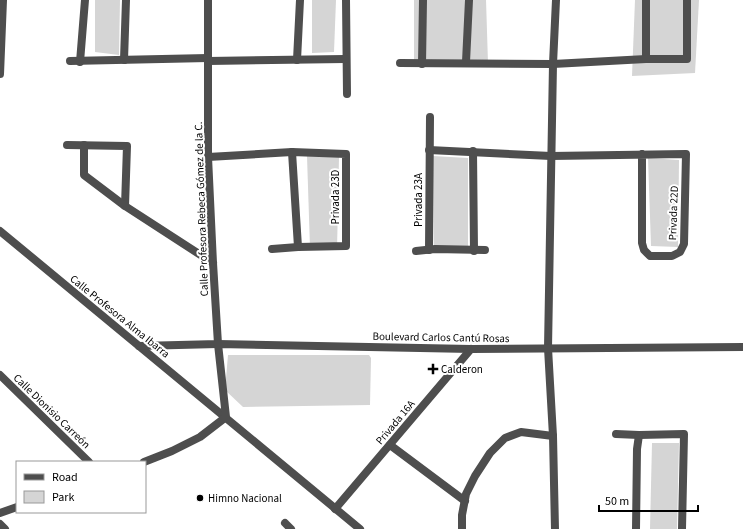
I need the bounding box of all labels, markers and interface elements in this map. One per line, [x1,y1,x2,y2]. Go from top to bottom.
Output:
street label: Calle Profesora Rebeca Gómez de la C. [191,121,212,297]
street label: Privada 23D [328,169,343,224]
street label: Privada 23A [411,173,426,227]
street label: Privada 22D [665,185,682,241]
street label: Calle Profesora Alma Ibarra [67,271,173,361]
street label: Boulevard Carlos Cantú Rosas [372,329,510,346]
place label: Calderon [441,362,483,377]
marker: Calderon [428,364,438,374]
street label: Calle Dionisio Carreón [10,371,93,452]
street label: Privada 16A [372,397,418,448]
legend [16,461,146,513]
text: Road [52,469,78,486]
scale bar [599,487,698,513]
text: Park [52,489,74,506]
place label: Himno Nacional [208,491,282,506]
marker: Himno Nacional [195,493,205,503]
text: 50 m [605,493,629,510]

